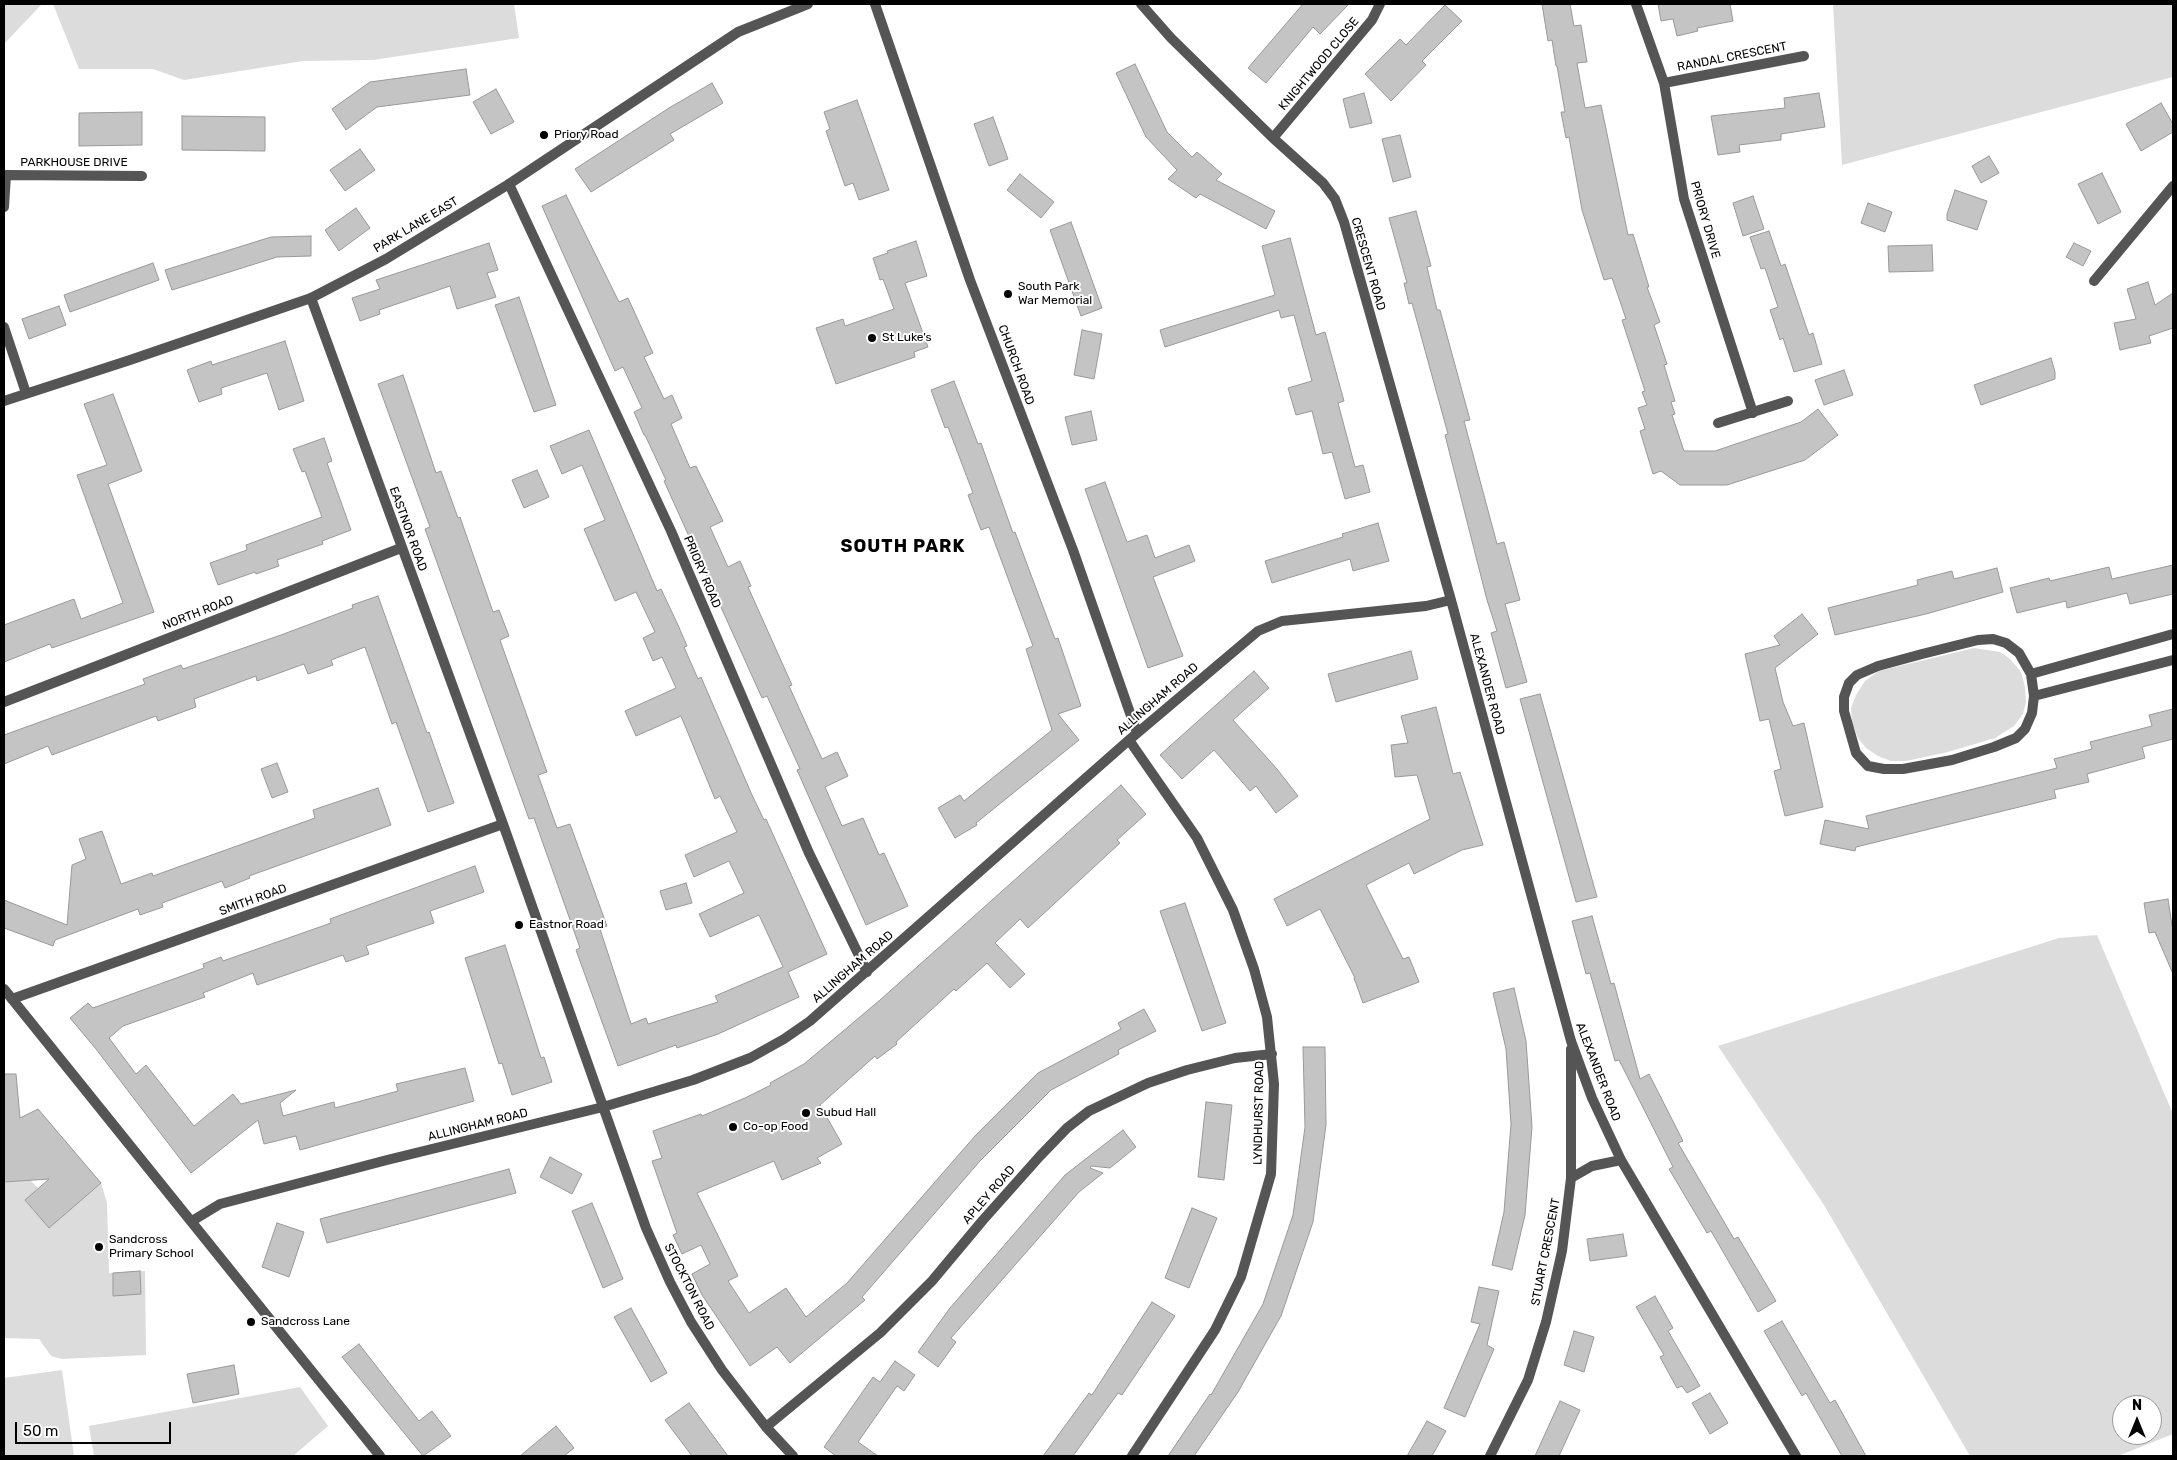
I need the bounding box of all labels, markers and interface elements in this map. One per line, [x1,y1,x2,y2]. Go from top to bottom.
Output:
street label: KNIGHTWOOD CLOSE [1276,15,1362,113]
street label: RANDAL CRESCENT [1676,39,1788,75]
place label: Priory Road [554,128,619,142]
marker: Priory Road [538,129,550,141]
street label: PARKHOUSE DRIVE [20,156,128,170]
street label: PRIORY DRIVE [1687,180,1723,260]
street label: PARK LANE EAST [371,194,461,256]
street label: CRESCENT ROAD [1348,216,1388,312]
place label: South Park War Memorial [1018,280,1092,308]
marker: South Park War Memorial [1002,288,1014,300]
street label: CHURCH ROAD [995,323,1037,407]
place label: St Luke's [882,331,932,345]
marker: St Luke's [866,332,878,344]
street label: EASTNOR ROAD [386,485,430,573]
street label: PRIORY ROAD [680,534,724,610]
district label: SOUTH PARK [839,536,967,558]
street label: NORTH ROAD [161,593,235,633]
street label: ALEXANDER ROAD [1467,632,1507,736]
street label: ALLINGHAM ROAD [1115,660,1201,738]
street label: SMITH ROAD [217,881,289,919]
place label: Eastnor Road [529,918,604,932]
marker: Eastnor Road [513,919,525,931]
street label: ALLINGHAM ROAD [810,928,896,1006]
street label: ALEXANDER ROAD [1573,1021,1623,1123]
street label: LYNDHURST ROAD [1251,1061,1267,1165]
street label: ALLINGHAM ROAD [427,1106,529,1144]
place label: Subud Hall [816,1106,876,1120]
marker: Subud Hall [800,1107,812,1119]
place label: Co-op Food [743,1120,808,1134]
marker: Co-op Food [727,1121,739,1133]
street label: APLEY ROAD [960,1163,1018,1227]
street label: STUART CRESCENT [1528,1197,1564,1307]
place label: Sandcross Primary School [109,1233,194,1261]
marker: Sandcross Primary School [93,1241,105,1253]
street label: STOCKTON ROAD [661,1241,717,1333]
place label: Sandcross Lane [261,1315,350,1329]
marker: Sandcross Lane [245,1316,257,1328]
north arrow [2112,1395,2162,1445]
text: N [2132,1397,2142,1414]
scale bar [18,1412,174,1444]
text: 50 m [23,1422,58,1440]

